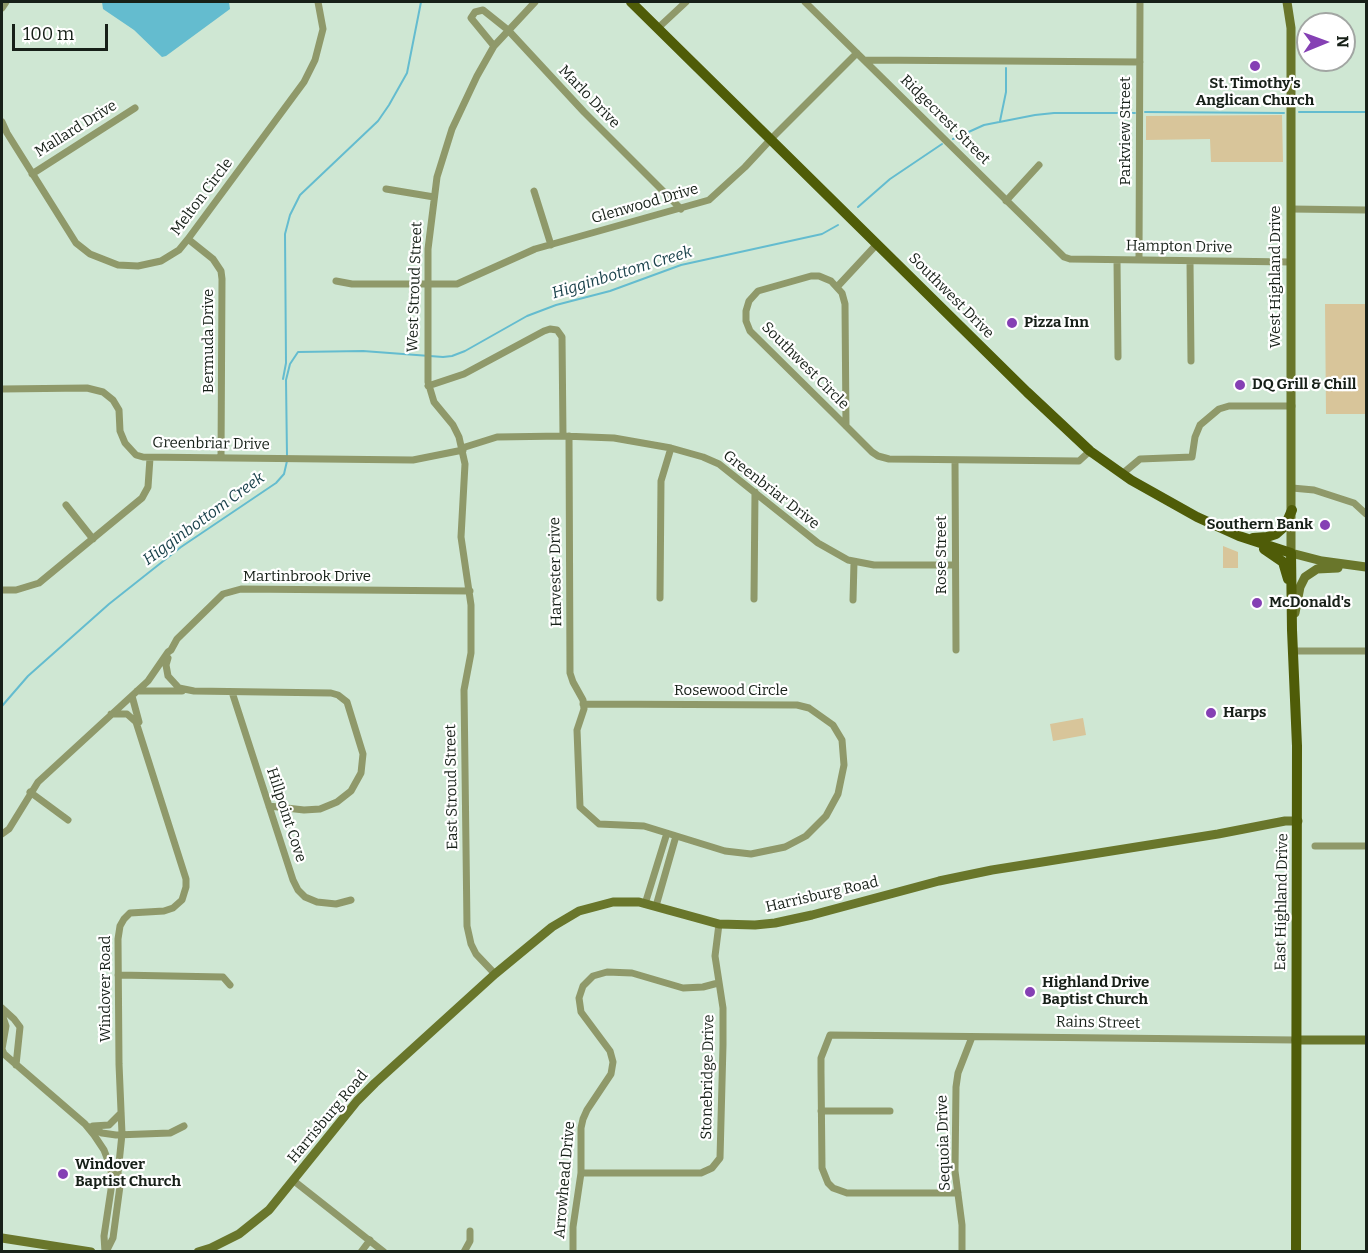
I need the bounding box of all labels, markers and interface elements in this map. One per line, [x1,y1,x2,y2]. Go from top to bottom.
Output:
scale bar [15,12,111,50]
north arrow [1296,12,1356,72]
text: 100 m [23,23,74,45]
text: N [1333,35,1352,48]
marker: St. Timothy's Anglican Church [1248,59,1262,73]
street label: Marlo Drive [555,62,623,132]
street label: Ridgecrest Street [896,71,994,169]
place label: St. Timothy's Anglican Church [1196,75,1314,110]
street label: Parkview Street [1117,77,1135,185]
street label: Mallard Drive [32,97,120,161]
street label: Melton Circle [167,155,237,239]
street label: Glenwood Drive [589,180,701,228]
street label: West Highland Drive [1267,206,1285,348]
street label: West Stroud Street [404,221,426,353]
street label: Hampton Drive [1126,237,1232,257]
water label: Higginbottom Creek [550,243,694,303]
street label: Southwest Drive [905,250,997,342]
street label: Bermuda Drive [200,289,218,393]
place label: Pizza Inn [1024,314,1089,332]
marker: Pizza Inn [1005,316,1019,330]
street label: Southwest Circle [757,318,853,414]
place label: DQ Grill & Chill [1252,376,1356,394]
marker: DQ Grill & Chill [1233,378,1247,392]
street label: Greenbriar Drive [152,434,270,454]
street label: Greenbriar Drive [719,447,823,533]
water label: Higginbottom Creek [139,468,269,570]
street label: Rose Street [933,516,951,594]
place label: Southern Bank [1207,516,1313,534]
street label: Harvester Drive [546,517,566,627]
marker: Southern Bank [1318,518,1332,532]
street label: Martinbrook Drive [243,568,371,586]
place label: McDonald's [1269,594,1351,612]
marker: McDonald's [1250,596,1264,610]
street label: Rosewood Circle [674,682,788,700]
place label: Harps [1223,704,1266,722]
marker: Harps [1204,706,1218,720]
street label: East Stroud Street [442,724,462,850]
street label: Hillpoint Cove [262,765,310,865]
street label: East Highland Drive [1272,833,1292,971]
street label: Harrisburg Road [764,873,880,917]
street label: Windover Road [97,936,115,1042]
place label: Highland Drive Baptist Church [1042,974,1149,1009]
marker: Highland Drive Baptist Church [1023,985,1037,999]
street label: Rains Street [1056,1013,1140,1033]
street label: Stonebridge Drive [698,1014,718,1140]
street label: Harrisburg Road [284,1067,372,1167]
street label: Sequoia Drive [933,1095,955,1191]
street label: Arrowhead Drive [551,1121,579,1239]
place label: Windover Baptist Church [75,1156,181,1191]
marker: Windover Baptist Church [56,1167,70,1181]

